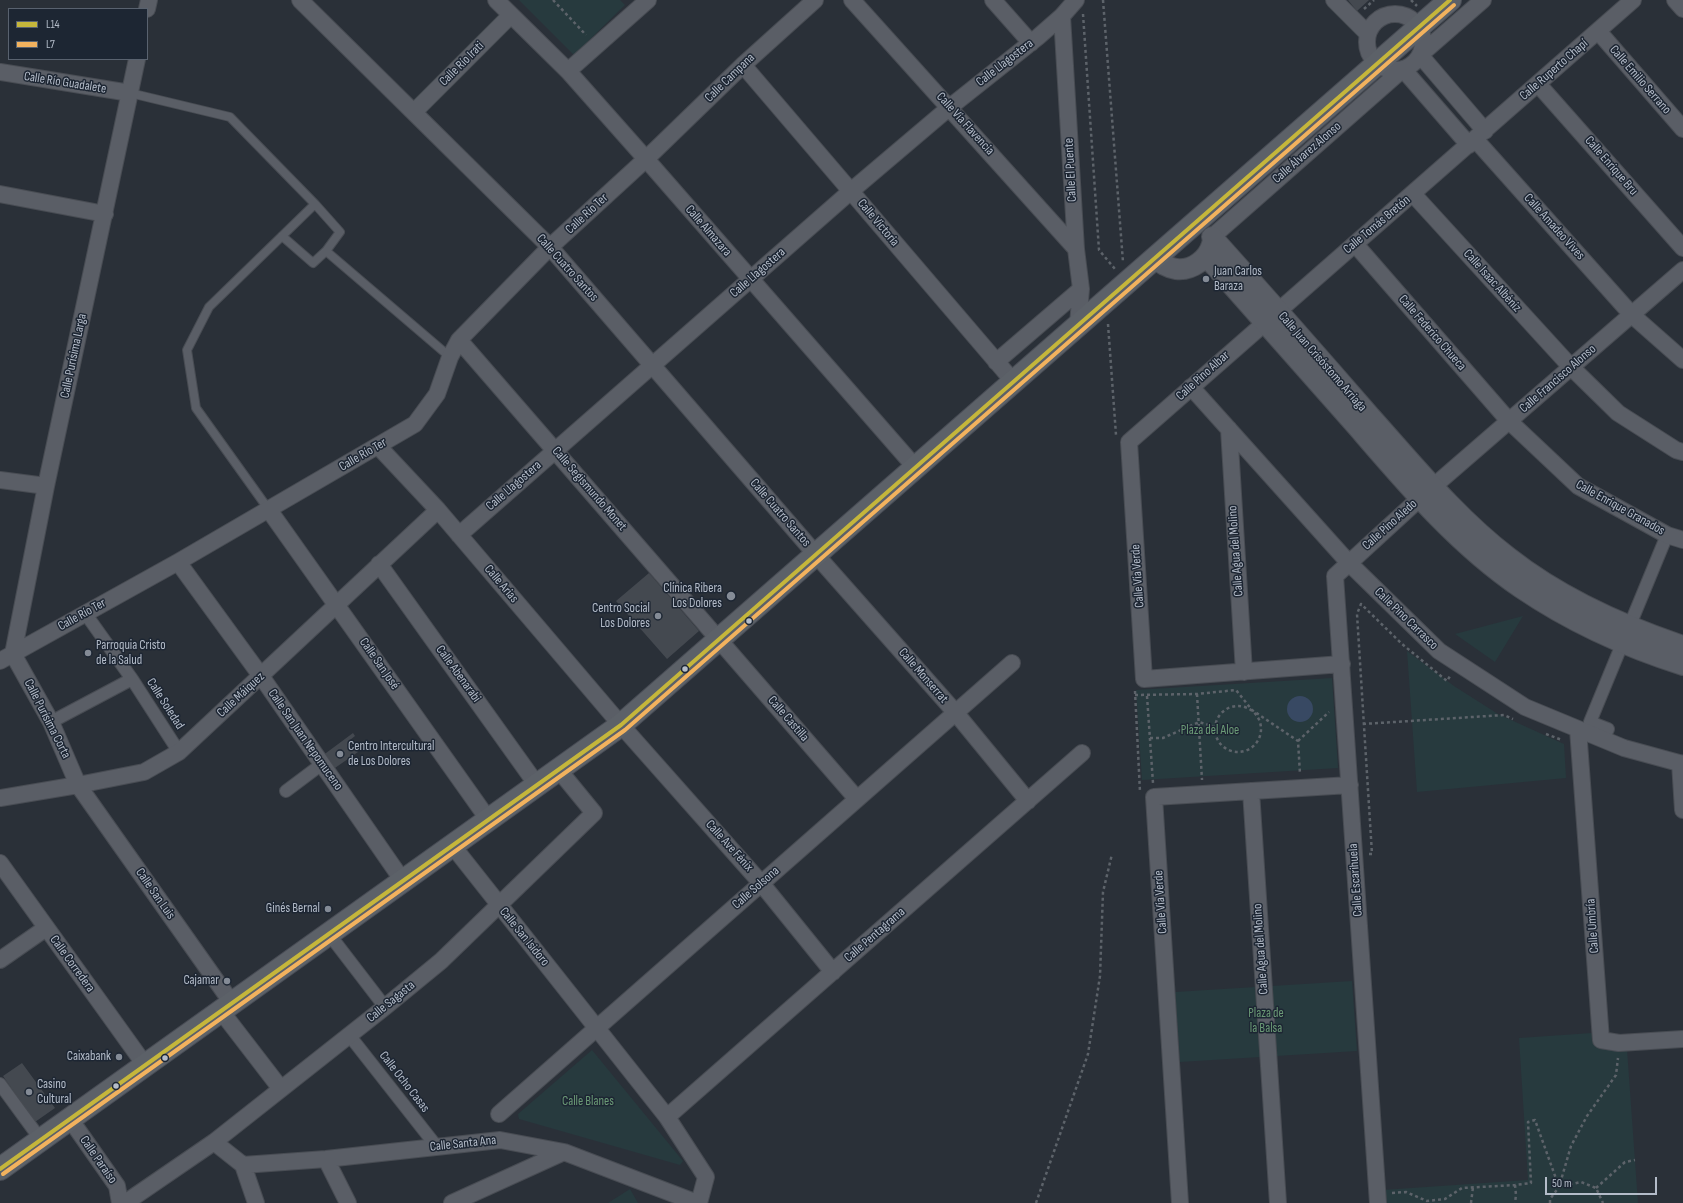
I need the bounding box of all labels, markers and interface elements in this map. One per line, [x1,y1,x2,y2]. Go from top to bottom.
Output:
legend [8,8,148,60]
text: L14 [46,17,60,32]
street label: Calle Llagostera [973,36,1037,90]
street label: Calle Ruperto Chapí [1517,36,1591,104]
text: L7 [46,37,55,52]
street label: Calle Río Irati [436,38,488,90]
street label: Calle Emilio Serrano [1606,42,1674,118]
street label: Calle Campana [702,50,758,106]
street label: Calle Río Guadalete [23,69,107,97]
street label: Calle Vía Flavencia [933,89,997,159]
street label: Calle Álvarez Alonso [1269,119,1345,187]
street label: Calle Enrique Bru [1581,133,1641,199]
street label: Calle El Puente [1062,138,1080,202]
street label: Calle Río Ter [562,190,612,238]
street label: Calle Amadeo Vives [1520,191,1588,263]
street label: Calle Tomás Bretón [1340,193,1414,257]
street label: Calle Victoria [854,196,902,250]
street label: Calle Almazara [681,202,735,260]
street label: Calle Cuatro Santos [533,231,601,305]
street label: Calle Llagostera [727,245,789,301]
street label: Calle Isaac Albéniz [1460,246,1524,316]
place label: Juan Carlos Baraza [1214,264,1262,295]
marker: Juan Carlos Baraza [1201,274,1211,284]
street label: Calle Federico Chueca [1395,292,1469,374]
street label: Calle Juan Crisóstomo Arriaga [1274,309,1370,415]
street label: Calle Purísima Larga [57,312,91,400]
street label: Calle Francisco Alonso [1517,342,1599,416]
street label: Calle Pino Albar [1173,348,1233,404]
street label: Calle Río Ter [336,435,390,475]
street label: Calle Segismundo Monet [548,444,630,534]
street label: Calle Llagostera [483,458,545,514]
street label: Calle Cuatro Santos [746,476,814,550]
street label: Calle Enrique Granados [1573,477,1667,539]
street label: Calle Pino Aledo [1359,496,1421,554]
street label: Calle Agua del Molino [1225,505,1247,597]
street label: Calle Vía Verde [1128,544,1148,608]
street label: Calle Arias [481,562,521,606]
place label: Clínica Ribera Los Dolores [663,581,722,612]
street label: Calle Pino Carrasco [1371,585,1441,653]
marker: Clínica Ribera Los Dolores [725,590,737,602]
street label: Calle Río Ter [55,595,109,635]
place label: Centro Social Los Dolores [592,601,650,632]
marker: Centro Social Los Dolores [653,611,663,621]
unlabelled marker [744,616,754,626]
street label: Calle San José [356,635,402,693]
place label: Parroquia Cristo de la Salud [96,638,166,669]
street label: Calle Abenarabi [432,643,484,705]
street label: Calle Monserrat [895,645,951,707]
marker: Parroquia Cristo de la Salud [83,648,93,658]
unlabelled marker [680,664,690,674]
street label: Calle Máiquez [214,669,268,721]
street label: Calle Soledad [143,676,187,732]
street label: Calle Purísima Corta [20,677,74,761]
street label: Calle San Juan Nepomuceno [264,686,346,794]
street label: Calle Castilla [764,693,812,745]
park label: Plaza del Aloe [1181,723,1239,739]
place label: Centro Intercultural de Los Dolores [348,739,434,770]
marker: Centro Intercultural de Los Dolores [335,749,345,759]
street label: Calle Ave Fénix [702,817,756,875]
street label: Calle Escarihuela [1346,843,1366,917]
street label: Calle Solsona [729,863,783,913]
street label: Calle San Luis [132,865,178,923]
street label: Calle Vía Verde [1151,870,1171,934]
street label: Calle Umbría [1583,898,1603,954]
place label: Ginés Bernal [266,901,320,917]
street label: Calle Agua del Molino [1250,903,1272,995]
marker: Ginés Bernal [323,904,333,914]
street label: Calle Pentagrama [841,904,909,966]
street label: Calle San Isidoro [496,905,552,969]
street label: Calle Corredera [46,933,98,995]
place label: Cajamar [183,973,219,989]
marker: Cajamar [222,976,232,986]
street label: Calle Sagasta [364,978,418,1026]
park label: Plaza de la Balsa [1248,1006,1284,1037]
street label: Calle Ocho Casas [375,1048,433,1116]
place label: Caixabank [67,1049,111,1065]
marker: Caixabank [114,1052,124,1062]
unlabelled marker [160,1053,170,1063]
place label: Casino Cultural [37,1077,71,1108]
unlabelled marker [111,1081,121,1091]
marker: Casino Cultural [24,1087,34,1097]
park label: Calle Blanes [562,1094,614,1110]
street label: Calle Paraíso [76,1133,120,1187]
street label: Calle Santa Ana [429,1133,497,1155]
scale bar [1547,1169,1659,1195]
text: 50 m [1552,1176,1572,1191]

